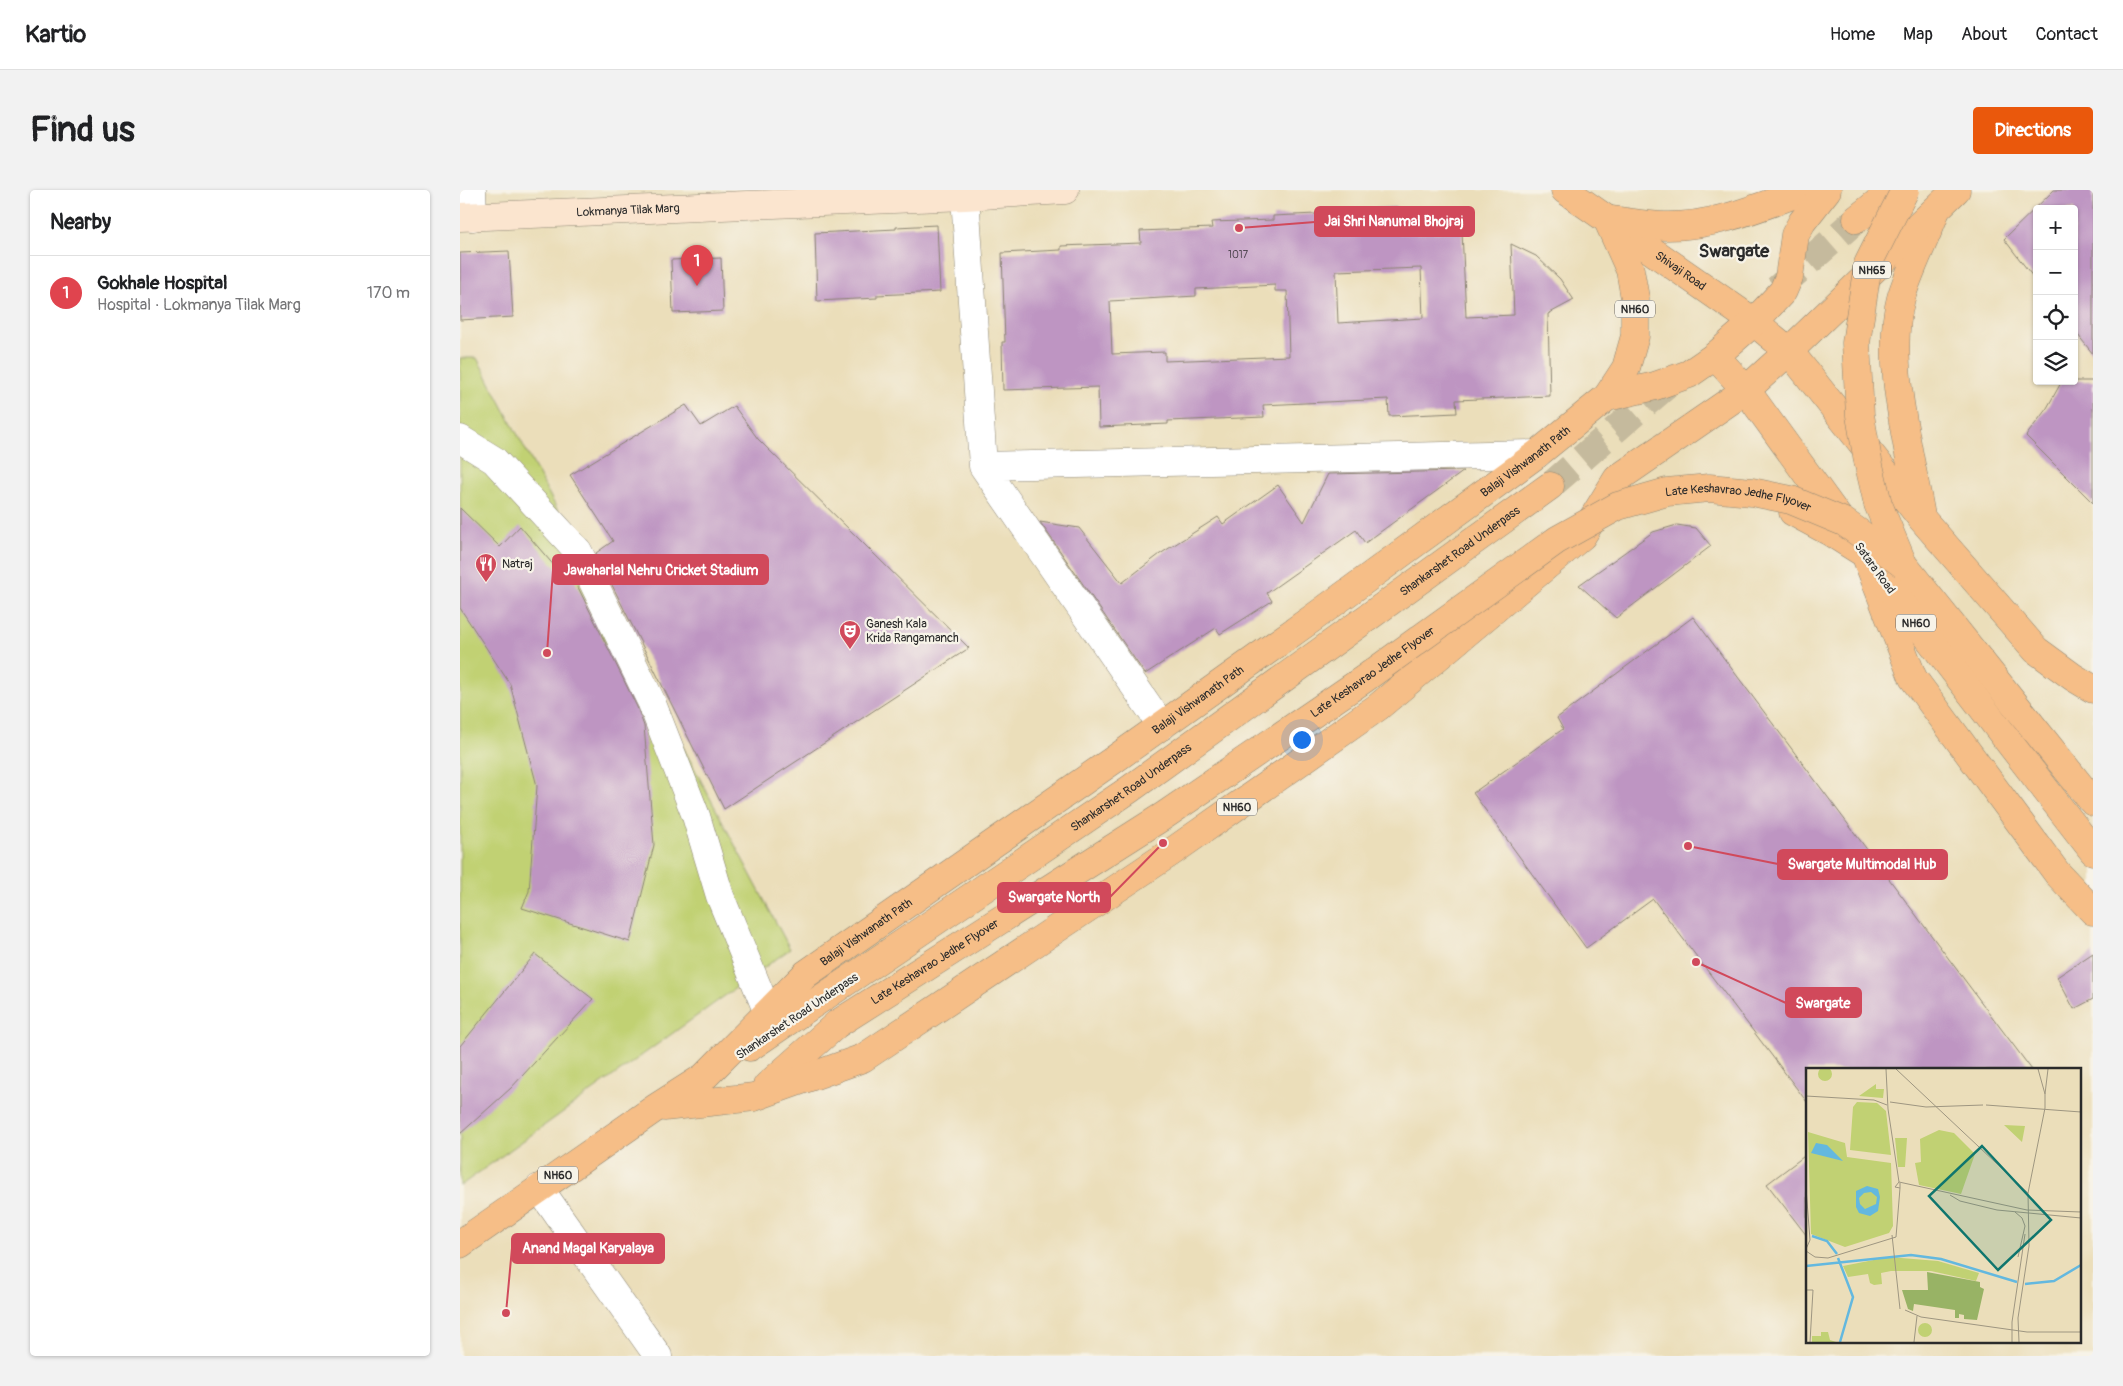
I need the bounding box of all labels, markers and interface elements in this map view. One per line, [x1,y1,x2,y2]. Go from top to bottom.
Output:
text: Kartio [25,20,86,49]
text: Home [1830,23,1875,46]
text: Map [1903,23,1933,46]
text: About [1961,23,2007,46]
text: Contact [2035,23,2098,46]
button: Directions [1973,107,2093,154]
text: Find us [30,108,135,152]
street label: Lokmanya Tilak Marg [576,201,680,220]
map controls [2033,205,2078,385]
button: + [2033,205,2078,250]
callout: Jai Shri Nanumal Bhojraj [1315,207,1474,236]
text: Nearby [50,209,111,236]
text: Jai Shri Nanumal Bhojraj [1324,213,1464,230]
district label: Swargate [1699,240,1770,263]
pin: 1 [681,245,713,286]
street label: Shivaji Road [1652,248,1709,294]
house number: 1017 [1228,249,1249,261]
button: − [2033,250,2078,295]
road number: NH65 [1853,262,1891,278]
text: Gokhale Hospital [97,271,228,295]
text: 1 [63,283,69,303]
text: 170 m [367,283,410,303]
text: Hospital · Lokmanya Tilak Marg [97,295,301,315]
button: locate [2033,295,2078,340]
road number: NH60 [1615,300,1655,318]
button: layers [2033,340,2078,385]
street label: Balaji Vishwanath Path [1478,423,1574,501]
street label: Late Keshavrao Jedhe Flyover [1664,481,1814,516]
street label: Shankarshet Road Underpass [1397,503,1524,600]
street label: Satara Road [1851,540,1898,597]
restaurant icon: Natraj [474,552,498,583]
callout: Jawaharlal Nehru Cricket Stadium [553,555,768,584]
place label: Natraj [502,557,533,572]
text: Jawaharlal Nehru Cricket Stadium [564,562,759,579]
road number: NH60 [1896,614,1936,632]
place label: Ganesh Kala Krida Rangamanch [866,617,959,646]
theatre icon: Ganesh Kala Krida Rangamanch [838,619,862,650]
street label: Late Keshavrao Jedhe Flyover [1308,623,1438,721]
street label: Balaji Vishwanath Path [1149,662,1247,738]
your location [1289,727,1315,753]
street label: Shankarshet Road Underpass [1068,740,1195,835]
road number: NH60 [1217,798,1257,816]
callout: Swargate Multimodal Hub [1778,850,1947,879]
text: Swargate Multimodal Hub [1788,856,1936,873]
callout: Swargate North [998,883,1110,912]
text: Swargate North [1008,889,1100,906]
street label: Balaji Vishwanath Path [817,895,916,970]
street label: Late Keshavrao Jedhe Flyover [868,915,1002,1008]
street label: Shankarshet Road Underpass [733,970,862,1063]
callout: Swargate [1786,988,1861,1017]
text: Swargate [1796,995,1851,1012]
inset map [1806,1068,2080,1344]
road number: NH60 [538,1166,578,1184]
callout: Anand Magal Karyalaya [512,1234,664,1263]
text: Anand Magal Karyalaya [522,1240,655,1257]

